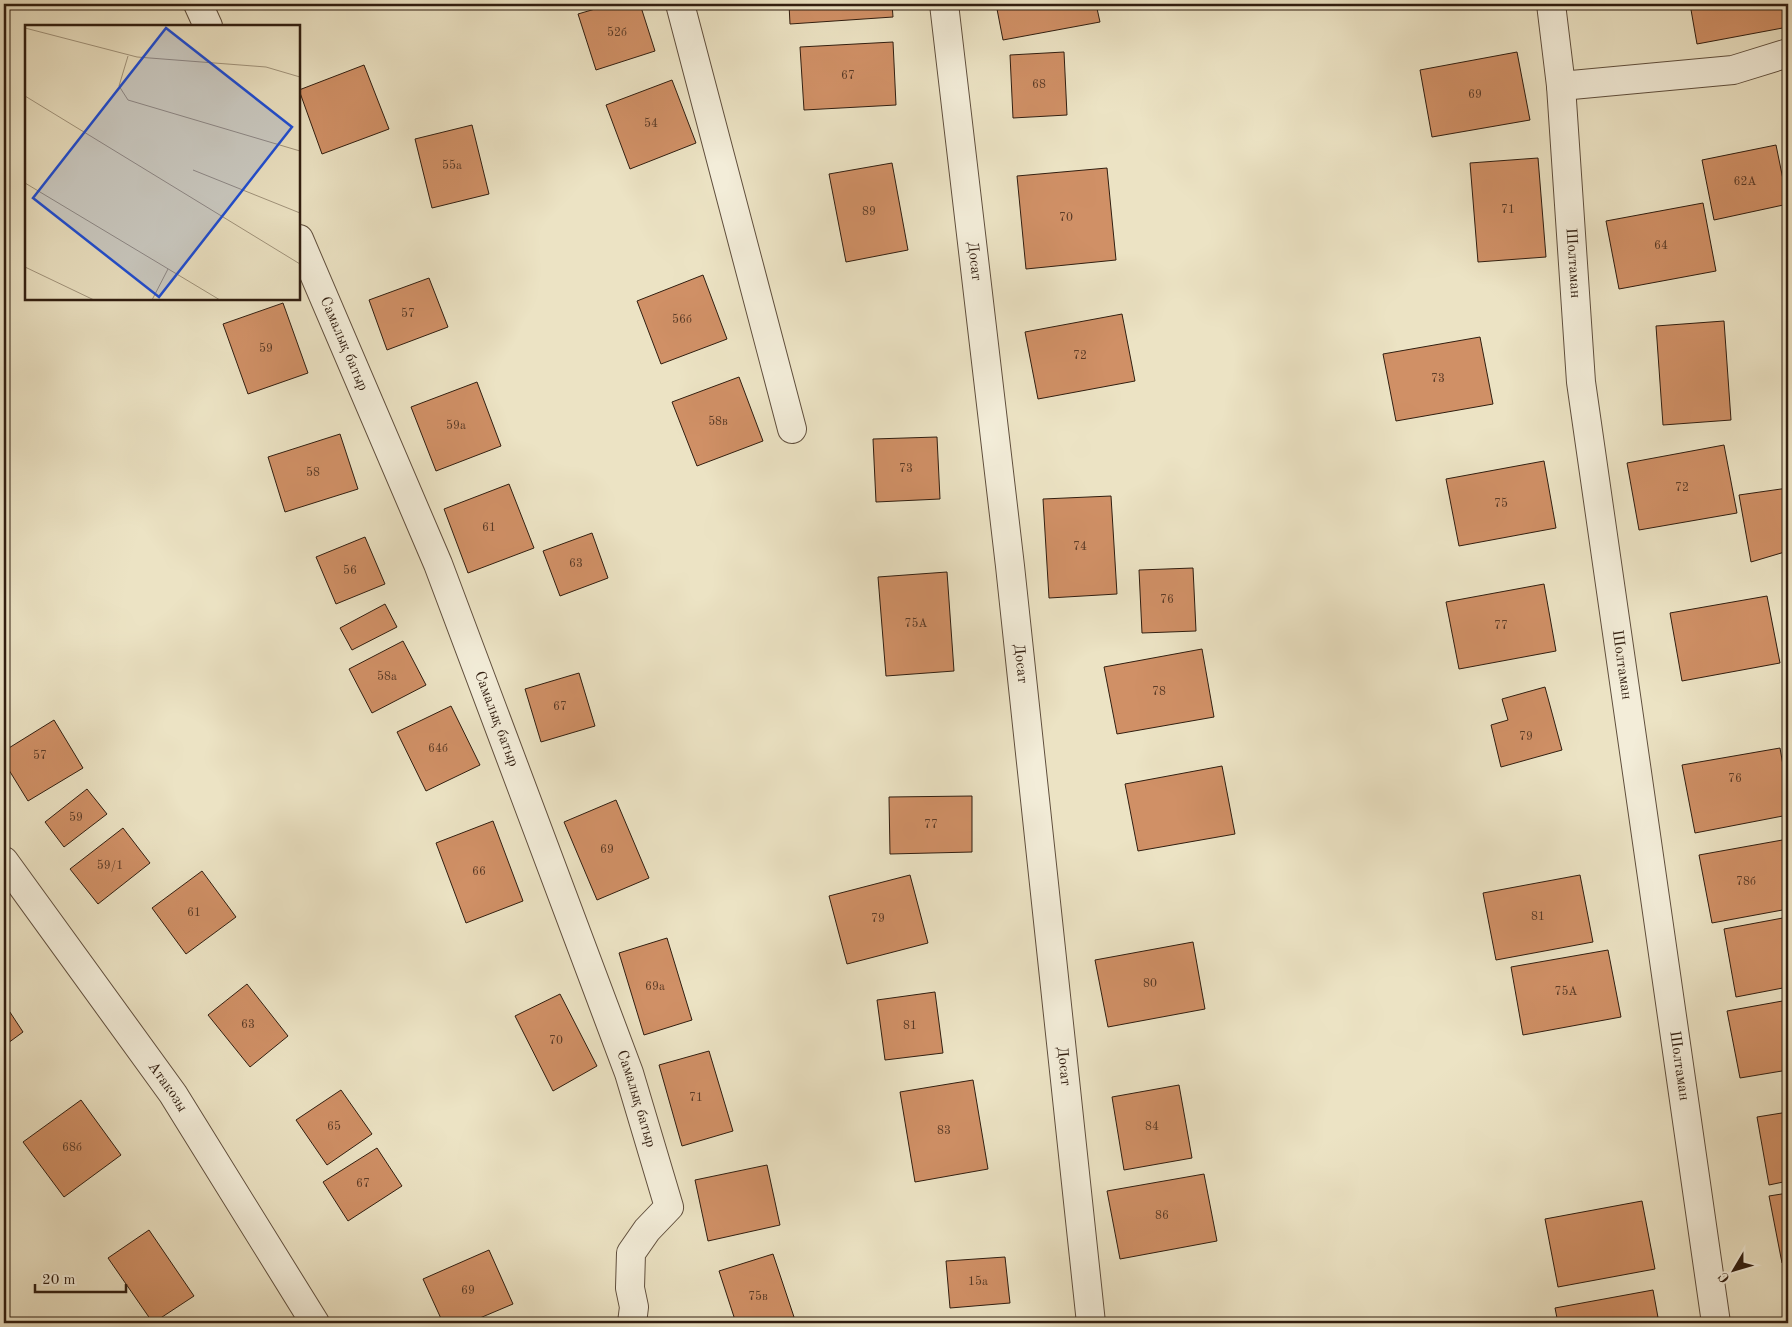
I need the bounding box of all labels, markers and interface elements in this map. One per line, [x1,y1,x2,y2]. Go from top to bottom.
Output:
inset map [25,25,300,300]
house number: 52б [607,26,627,39]
house number: 67 [841,70,855,82]
house number: 68 [1032,79,1046,91]
house number: 69 [1468,89,1482,101]
house number: 54 [644,117,658,130]
house number: 55а [442,159,462,172]
house number: 62А [1733,176,1757,188]
house number: 71 [1501,204,1515,216]
house number: 89 [862,206,876,218]
house number: 70 [1059,212,1073,224]
street label: Шолтаман [1563,227,1583,299]
house number: 64 [1654,240,1668,252]
street label: Досат [964,241,984,282]
street label: Самалық батыр [317,295,371,393]
house number: 57 [401,307,415,320]
house number: 56б [672,313,692,326]
house number: 59 [259,342,273,355]
house number: 72 [1073,350,1087,362]
house number: 73 [1431,373,1445,385]
house number: 58в [708,415,728,428]
house number: 59а [446,419,466,432]
house number: 73 [899,463,913,475]
house number: 58 [306,466,320,479]
house number: 72 [1675,482,1689,494]
house number: 75 [1494,497,1508,510]
house number: 61 [482,522,496,534]
house number: 74 [1073,541,1087,553]
house number: 63 [569,558,583,570]
house number: 56 [343,564,357,577]
house number: 76 [1160,594,1174,606]
house number: 75А [904,617,928,630]
house number: 77 [1494,620,1508,632]
street label: Шолтаман [1609,629,1634,701]
street label: Досат [1011,643,1030,684]
street label: Самалық батыр [471,669,521,769]
house number: 58а [377,670,397,683]
house number: 78 [1152,686,1166,698]
house number: 67 [553,701,567,713]
house number: 79 [1519,731,1533,743]
house number: 64б [428,743,448,755]
house number: 57 [33,749,47,762]
house number: 76 [1728,773,1742,785]
house number: 59 [69,811,83,824]
house number: 77 [924,819,938,831]
house number: 69 [600,844,614,856]
house number: 59/1 [97,859,123,872]
house number: 66 [472,866,486,878]
house number: 78б [1736,876,1756,888]
house number: 61 [187,907,201,919]
house number: 81 [1531,911,1545,923]
house number: 79 [871,913,885,925]
house number: 80 [1143,978,1157,990]
house number: 69а [645,981,665,993]
house number: 75А [1554,985,1578,998]
house number: 63 [241,1019,255,1031]
house number: 81 [903,1020,917,1032]
street label: Шолтаман [1667,1030,1692,1102]
house number: 70 [549,1035,563,1047]
street label: Досат [1054,1046,1073,1087]
street label: Самалық батыр [614,1048,658,1149]
street label: Атакозы [145,1059,190,1115]
house number: 71 [689,1092,703,1104]
house number: 65 [327,1120,341,1133]
house number: 84 [1145,1121,1159,1133]
house number: 83 [937,1125,951,1137]
house number: 68б [62,1142,82,1154]
house number: 67 [356,1178,370,1190]
house number: 86 [1155,1210,1169,1222]
north arrow [1710,1244,1760,1294]
scale bar [35,1262,126,1294]
text: С [1716,1269,1733,1285]
text: 20 m [42,1273,76,1288]
house number: 15а [968,1275,988,1288]
house number: 69 [461,1285,475,1297]
house number: 75в [748,1290,768,1303]

